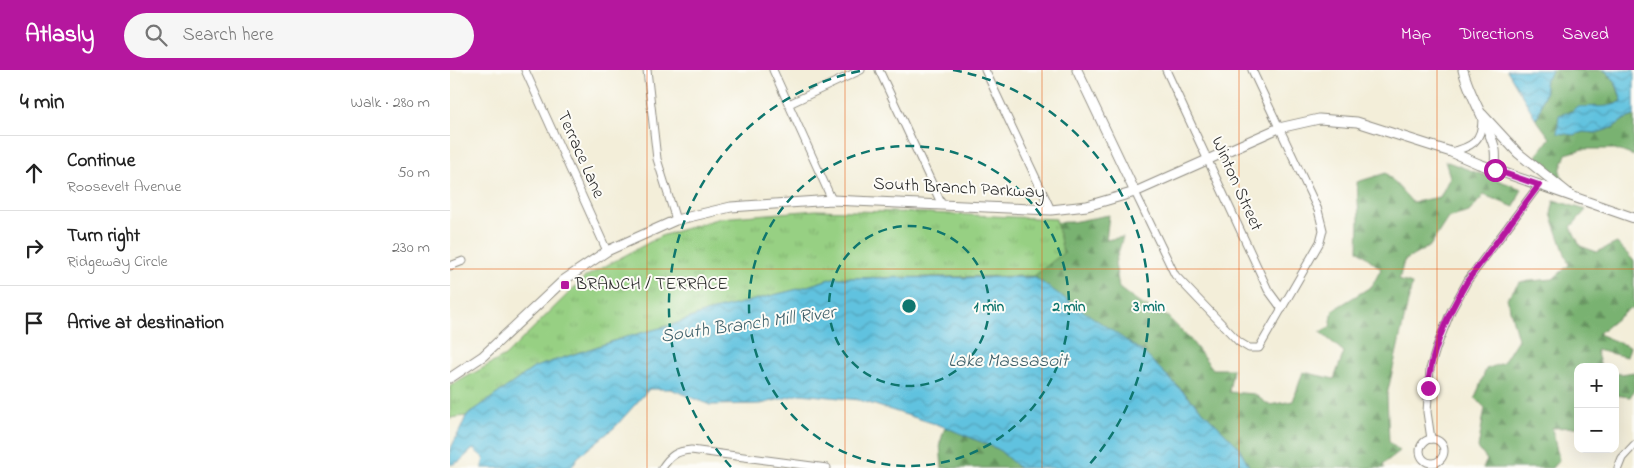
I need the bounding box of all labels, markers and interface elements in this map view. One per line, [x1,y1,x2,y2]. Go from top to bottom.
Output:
search box [124,13,474,58]
text: Atlasly [25,18,94,53]
icon: search [142,21,170,49]
text: Search here [182,22,273,49]
text: Map [1401,22,1431,48]
text: Directions [1459,22,1534,48]
text: Saved [1562,22,1609,48]
text: 4 min [20,88,64,118]
text: Walk · 280 m [351,91,430,115]
street label: Terrace Lane [549,107,611,204]
street label: Winton Street [1204,133,1268,235]
text: Continue [67,148,135,175]
icon: ahead [20,159,48,187]
route start [1484,159,1507,182]
text: 50 m [398,161,430,185]
street label: South Branch Parkway [873,172,1045,206]
text: Roosevelt Avenue [67,175,182,199]
text: Turn right [67,223,140,250]
icon: right [20,234,48,262]
text: 230 m [392,236,430,260]
text: Ridgeway Circle [67,250,168,274]
place label: BRANCH / TERRACE [574,272,728,298]
marker: BRANCH / TERRACE [559,279,571,291]
text: 1 min [974,296,1005,318]
text: 2 min [1052,296,1086,318]
text: 3 min [1132,296,1165,318]
centre of rings [900,297,918,315]
water label: South Branch Mill River [659,299,839,351]
icon: arrive [20,309,48,337]
text: Arrive at destination [67,310,224,337]
water label: Lake Massasoit [948,348,1069,375]
map controls [1574,363,1619,453]
button: + [1574,363,1619,408]
route end [1417,377,1440,400]
button: − [1574,408,1619,453]

